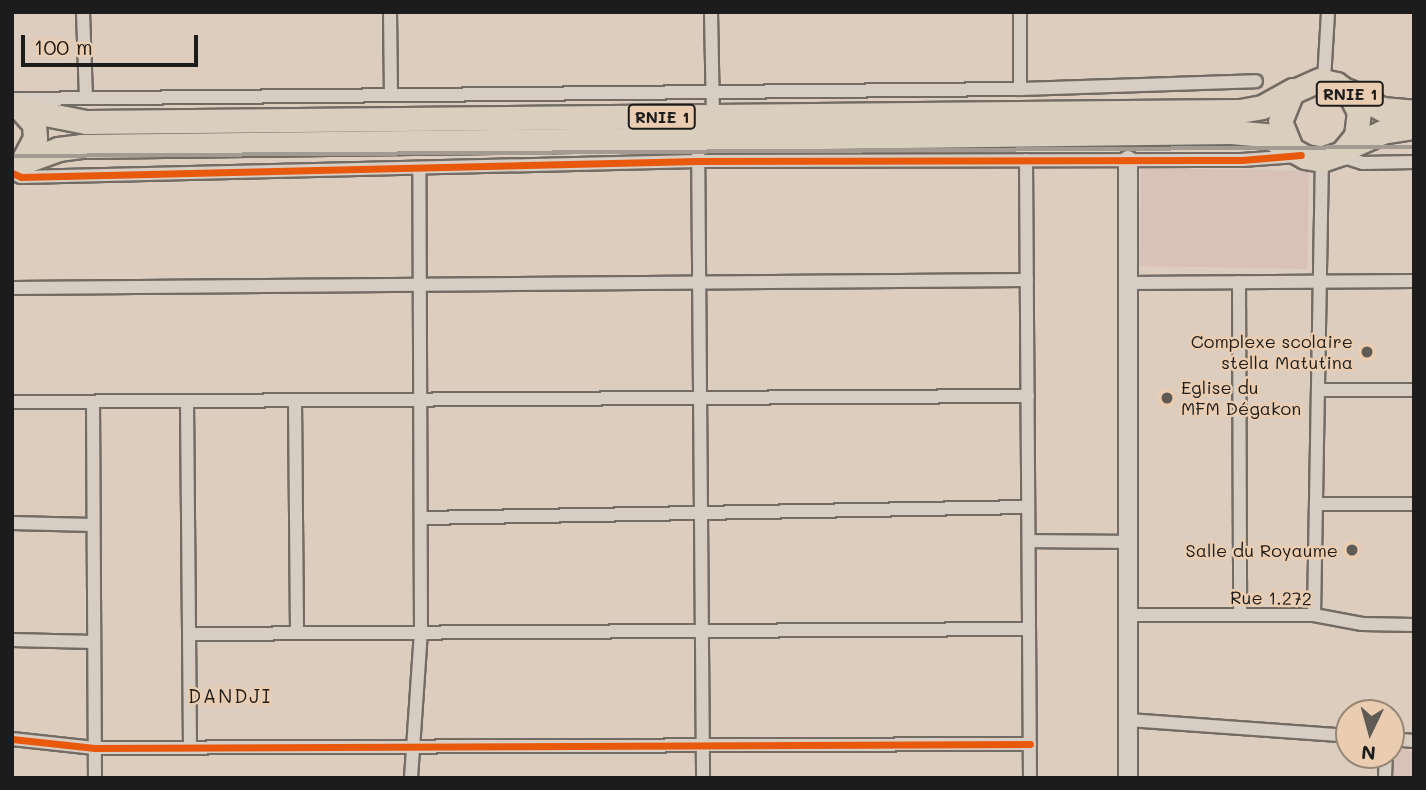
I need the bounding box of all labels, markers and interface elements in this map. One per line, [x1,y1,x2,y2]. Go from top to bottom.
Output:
scale bar [24,21,201,65]
text: 100 m [34,33,93,60]
road number: RNIE 1 [1315,82,1385,106]
road number: RNIE 1 [627,105,697,130]
place label: Complexe scolaire stella Matutina [1191,331,1353,374]
marker: Complexe scolaire stella Matutina [1359,344,1375,360]
place label: Eglise du MFM Dégakon [1181,377,1301,420]
marker: Eglise du MFM Dégakon [1159,390,1175,406]
place label: Salle du Royaume [1186,539,1338,561]
marker: Salle du Royaume [1344,542,1360,558]
street label: Rue 1.272 [1230,586,1312,610]
district label: DANDJI [189,685,271,707]
north arrow [1335,699,1405,769]
text: N [1360,740,1377,767]

